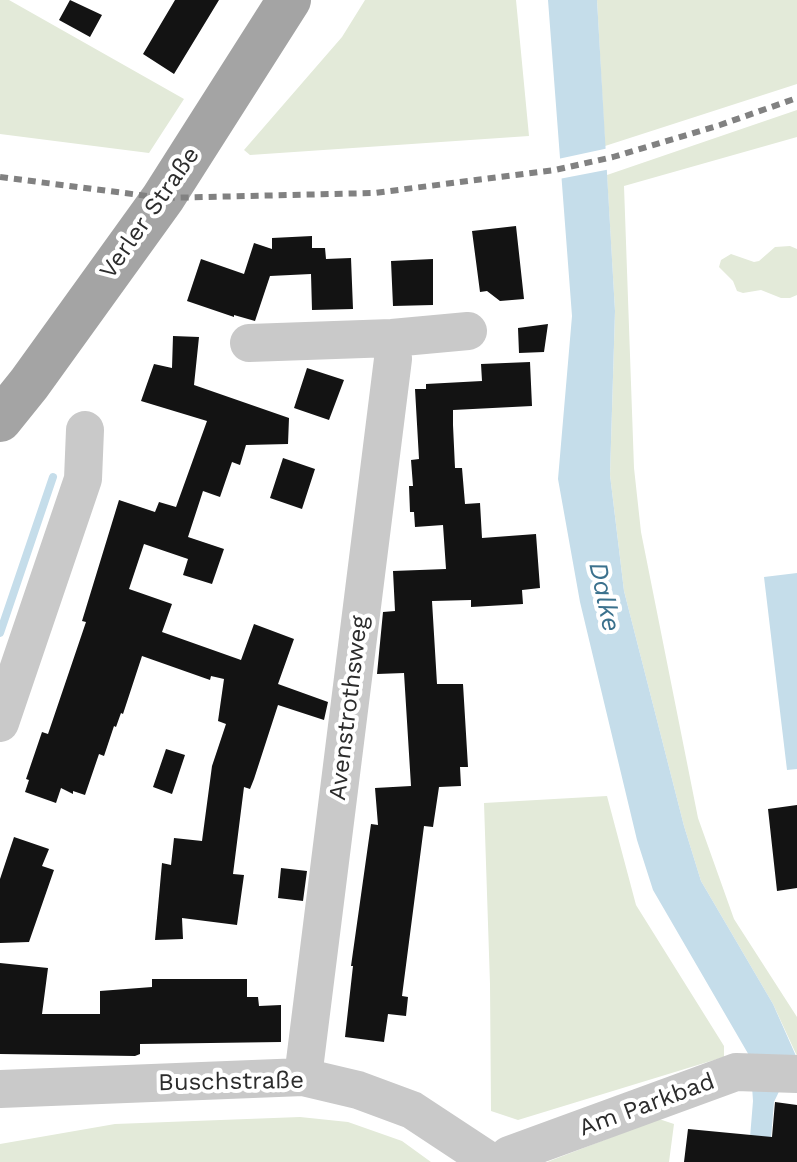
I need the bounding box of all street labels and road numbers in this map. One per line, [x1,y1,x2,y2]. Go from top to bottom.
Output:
street label: Verler Straße [94,142,206,284]
street label: Avenstrothsweg [323,614,375,802]
street label: Buschstraße [158,1066,304,1098]
street label: Am Parkbad [575,1067,719,1143]

